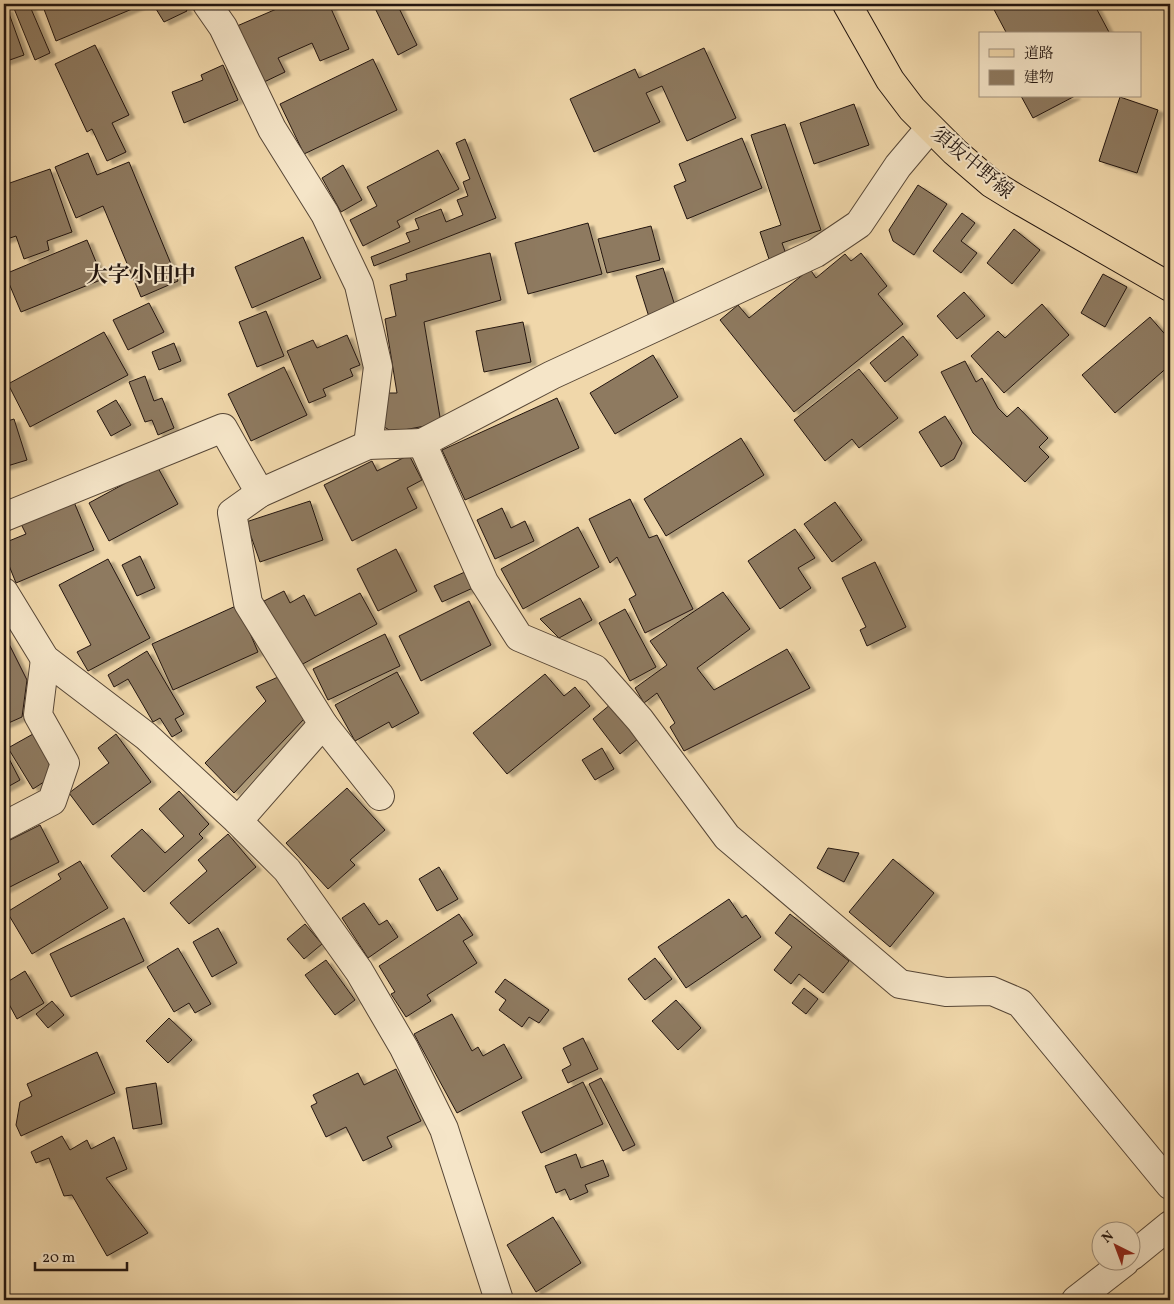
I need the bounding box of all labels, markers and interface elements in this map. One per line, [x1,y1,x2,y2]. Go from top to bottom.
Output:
legend [979,32,1142,98]
text: 道路 [1024,44,1054,65]
text: 建物 [1024,68,1054,89]
street label: 須坂中野線 [924,121,1019,206]
district label: 大字小田中 [86,261,196,292]
north arrow [1092,1222,1142,1272]
text: N [1098,1227,1118,1248]
scale bar [35,1239,128,1271]
text: 20 m [42,1248,75,1269]

